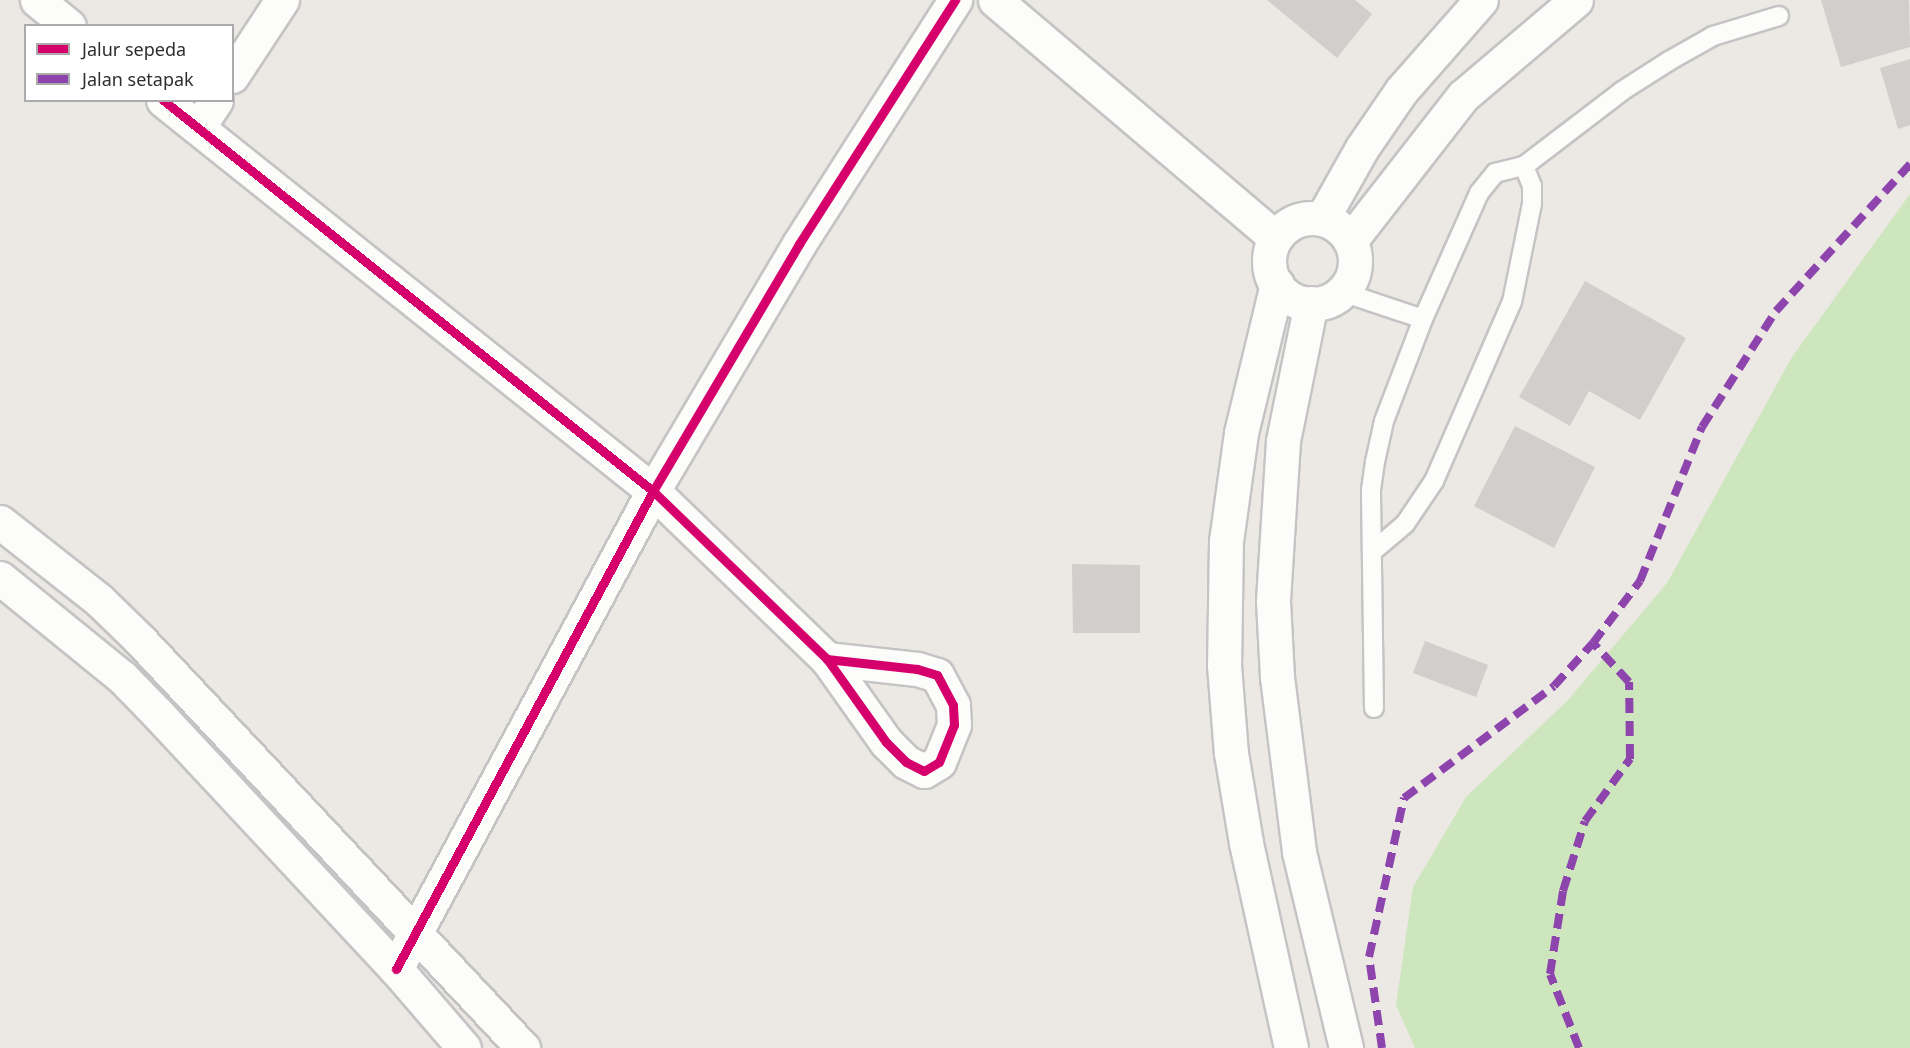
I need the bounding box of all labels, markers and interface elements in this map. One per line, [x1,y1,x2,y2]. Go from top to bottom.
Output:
legend [24,24,234,102]
text: Jalur sepeda [82,37,186,61]
text: Jalan setapak [82,67,194,91]

